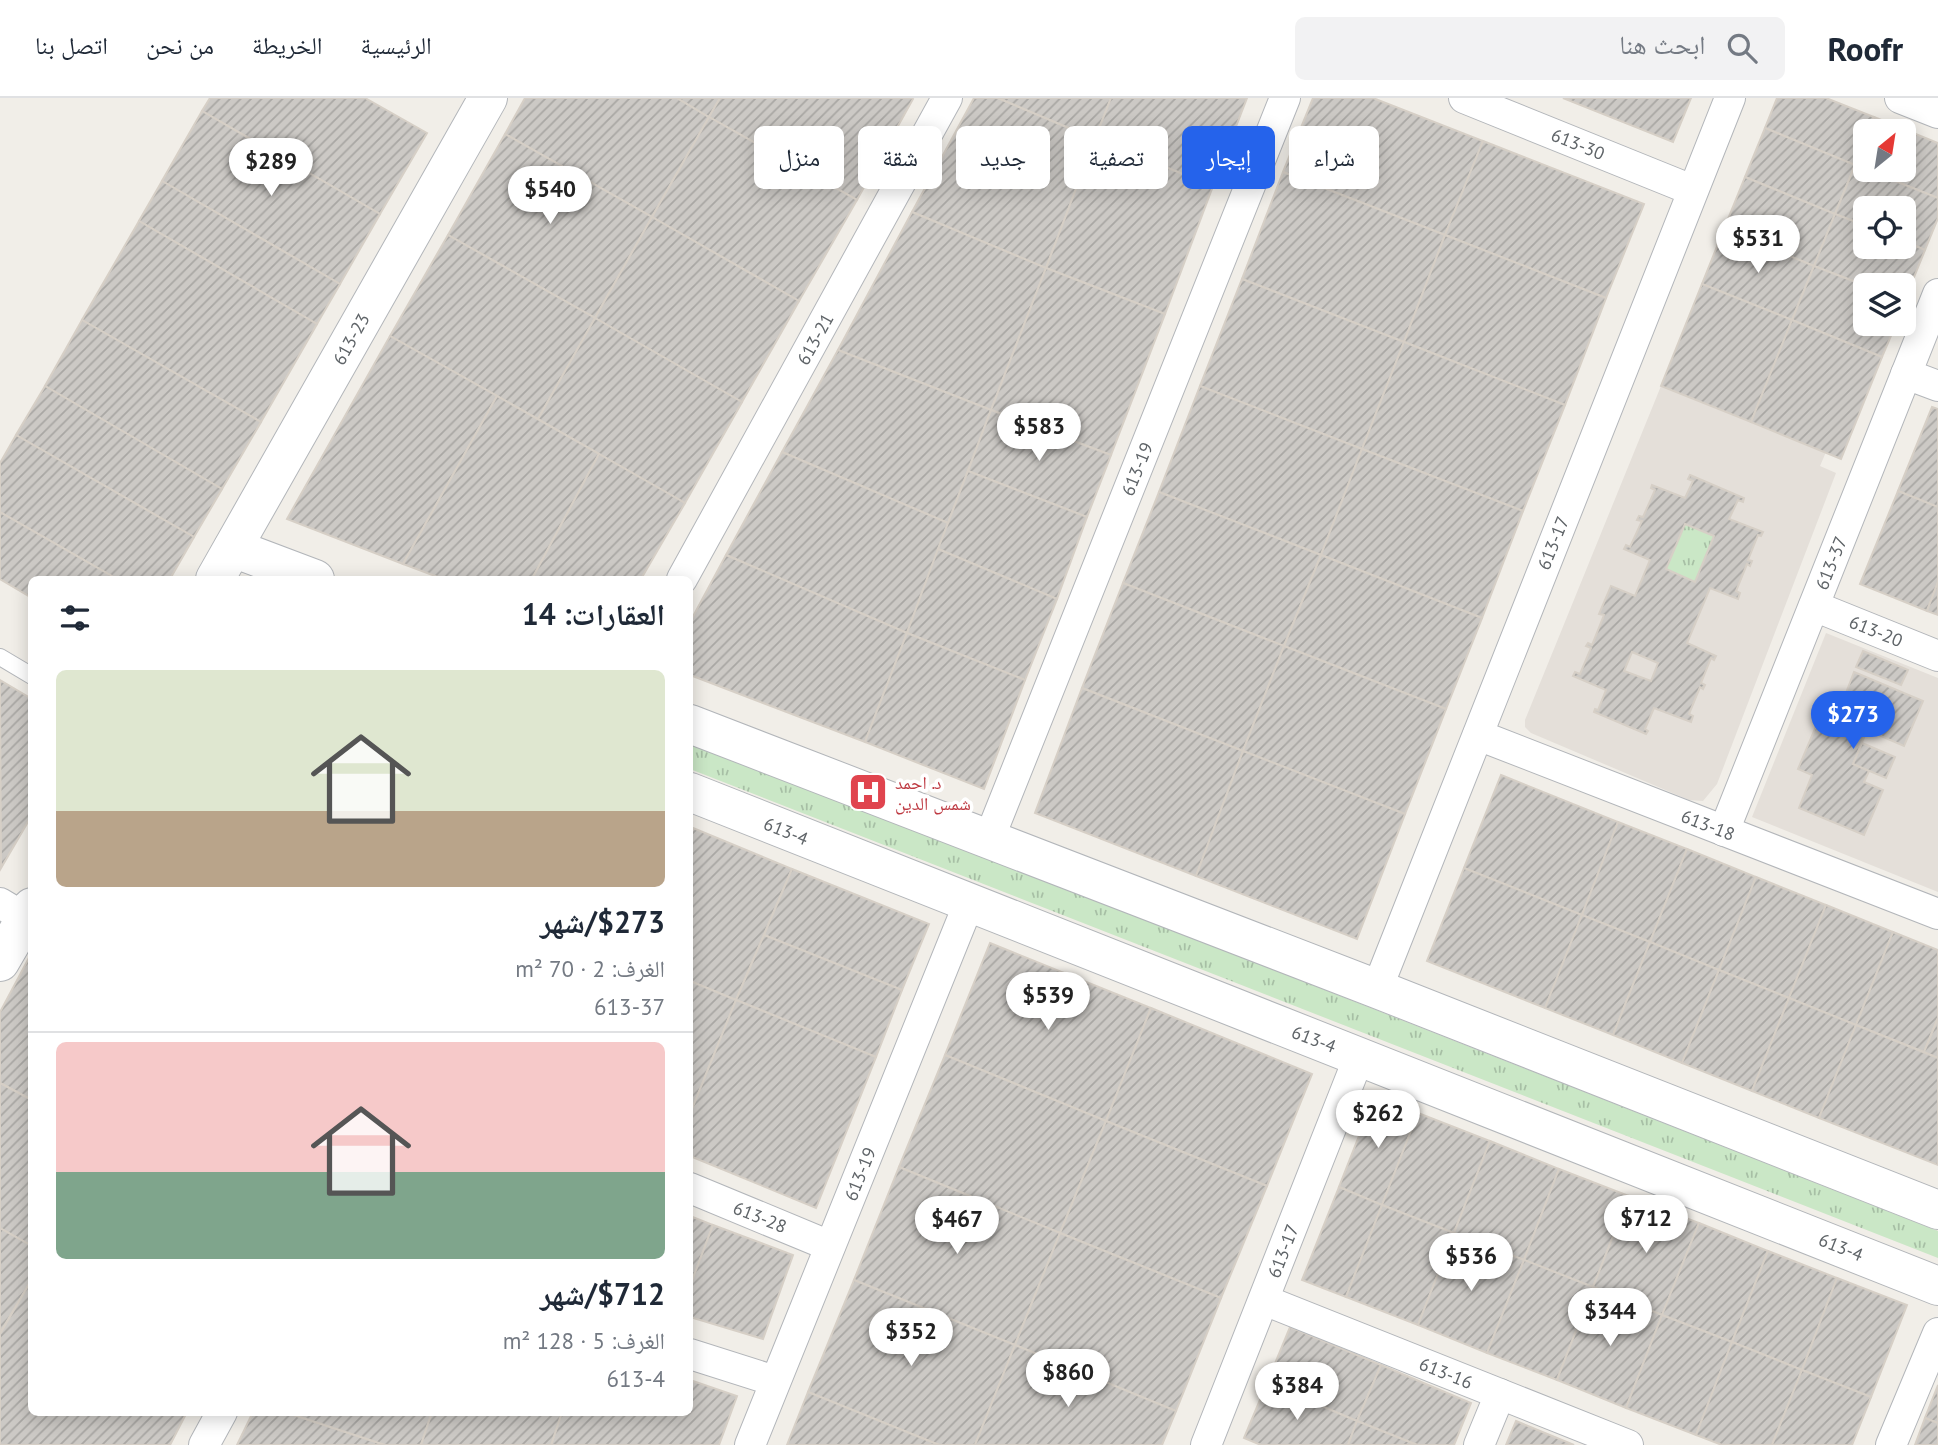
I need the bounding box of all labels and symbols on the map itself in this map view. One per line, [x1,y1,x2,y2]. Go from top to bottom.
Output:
north arrow [1853,119,1916,182]
street label: 613-30 [1548,123,1608,165]
pin: $289 [230,139,312,198]
pin: $540 [509,166,591,226]
pin: $531 [1717,216,1799,275]
street label: 613-23 [327,309,375,369]
street label: 613-21 [791,309,839,369]
pin: $583 [998,404,1080,463]
street label: 613-19 [1116,439,1158,499]
street label: 613-17 [1532,513,1574,573]
street label: 613-37 [1810,533,1852,593]
street label: 613-20 [1846,610,1906,652]
pin: $273 [1812,692,1894,751]
hospital icon: د. احمد شمس الدين [847,771,889,813]
place label: د. احمد شمس الدين [895,771,971,815]
street label: 613-18 [1678,804,1738,846]
street label: 613-4 [760,812,812,850]
pin: $539 [1007,972,1089,1032]
street label: 613-4 [1289,1020,1340,1058]
pin: $262 [1337,1090,1419,1150]
street label: 613-19 [839,1144,881,1204]
street label: 613-28 [730,1196,790,1238]
pin: $467 [916,1196,998,1256]
pin: $712 [1605,1196,1687,1255]
street label: 613-17 [1262,1221,1304,1281]
street label: 613-4 [1815,1228,1867,1266]
pin: $536 [1430,1234,1512,1293]
pin: $344 [1569,1288,1651,1348]
pin: $352 [870,1308,952,1368]
pin: $860 [1027,1350,1109,1409]
street label: 613-16 [1416,1352,1476,1394]
pin: $384 [1256,1362,1338,1422]

